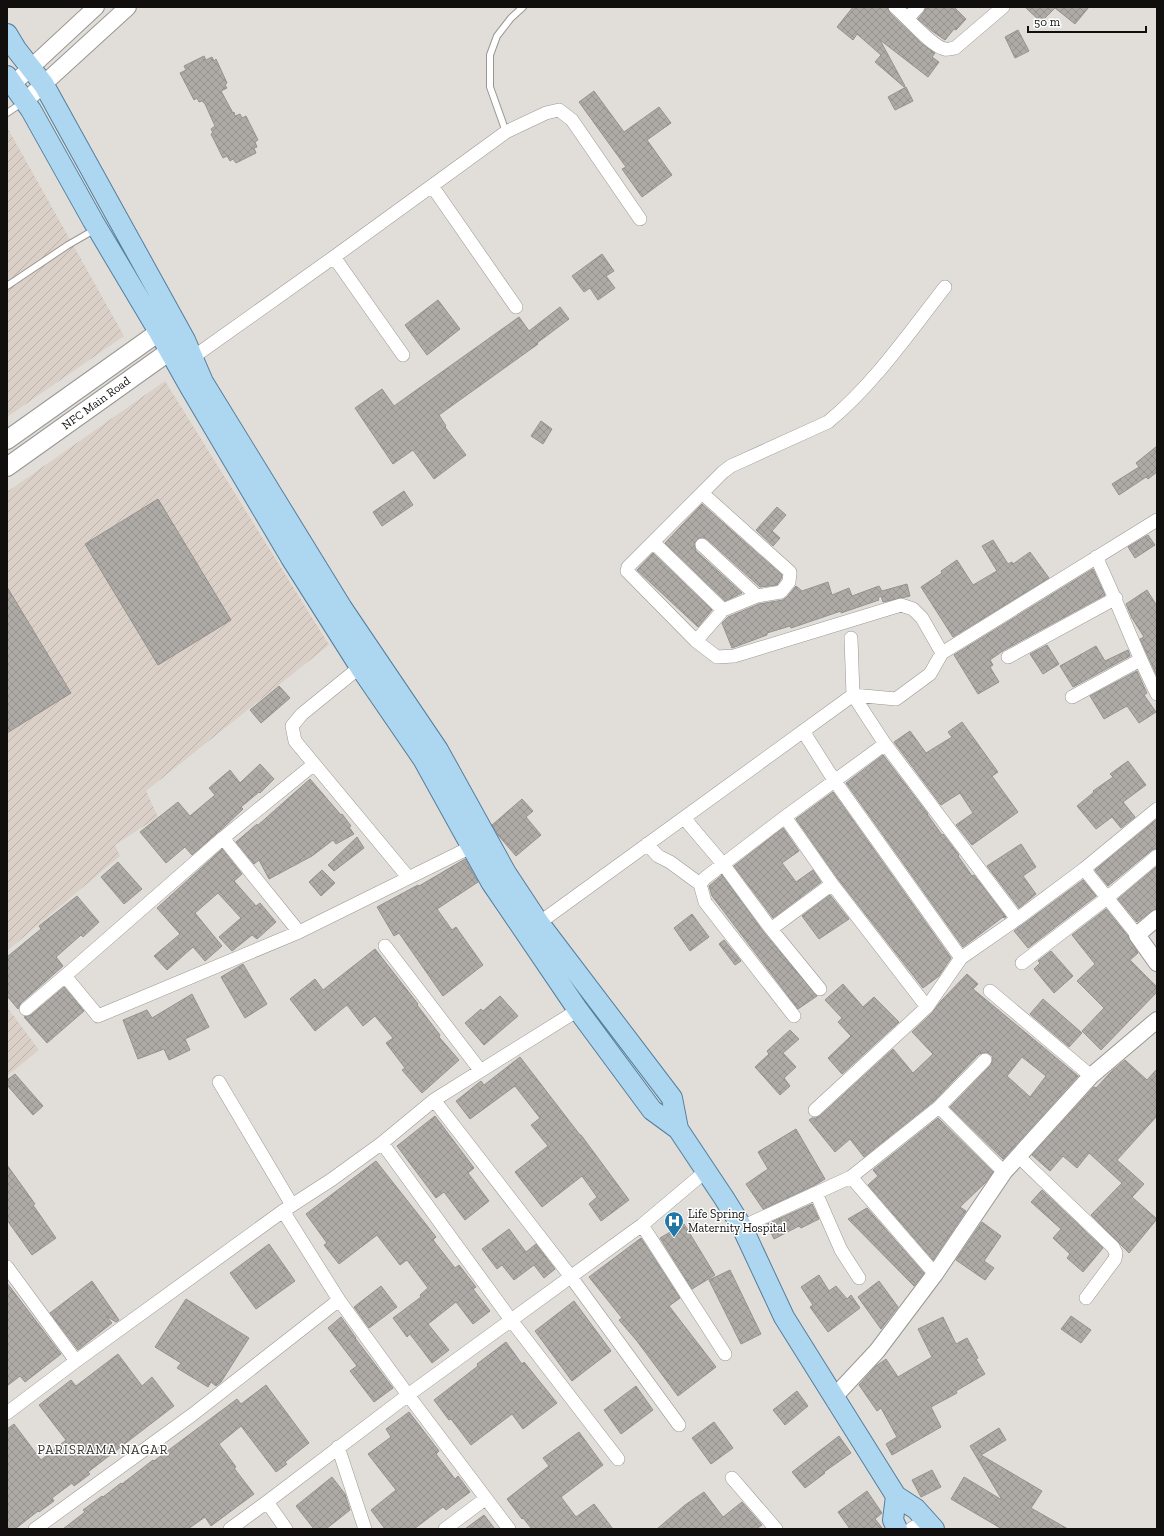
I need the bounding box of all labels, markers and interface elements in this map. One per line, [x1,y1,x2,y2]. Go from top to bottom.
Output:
scale bar [1028,8,1146,34]
text: 50 m [1034,15,1061,29]
street label: NFC Main Road [59,373,133,432]
place label: Life Spring Maternity Hospital [688,1207,786,1235]
hospital icon: Life Spring Maternity Hospital [663,1210,685,1238]
district label: PARISRAMA NAGAR [38,1442,168,1457]

